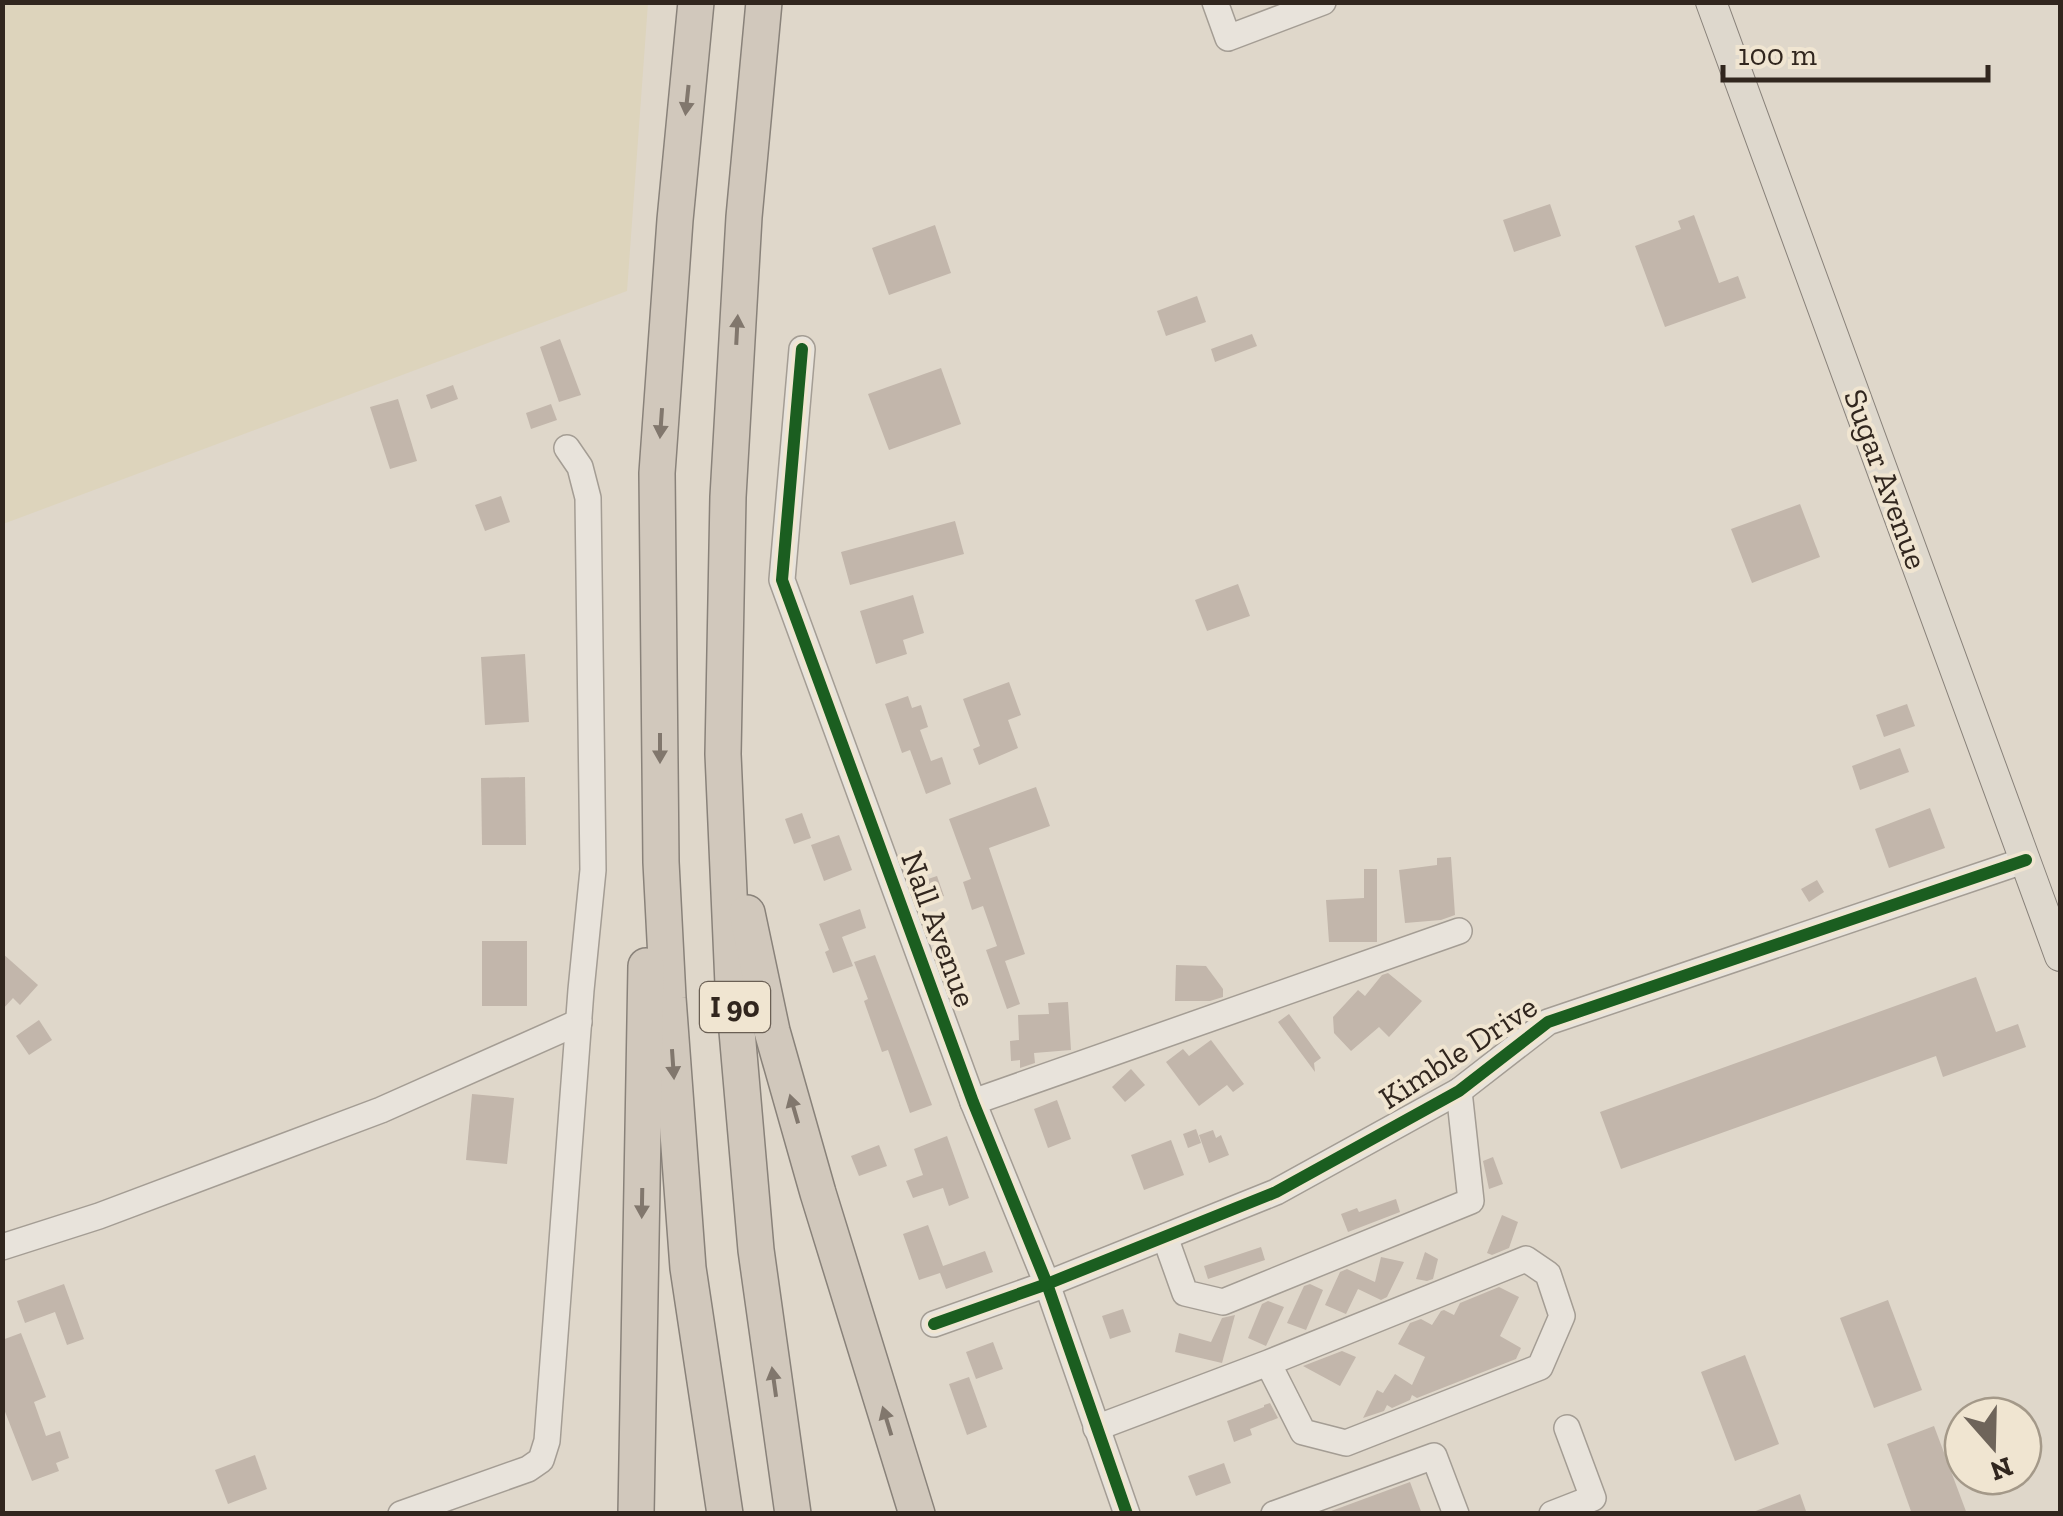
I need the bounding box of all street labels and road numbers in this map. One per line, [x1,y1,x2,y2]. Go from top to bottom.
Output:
street label: Sugar Avenue [1836,384,1936,574]
street label: Nall Avenue [893,846,985,1012]
road number: I 90 [700,982,770,1032]
street label: Kimble Drive [1372,987,1544,1117]

